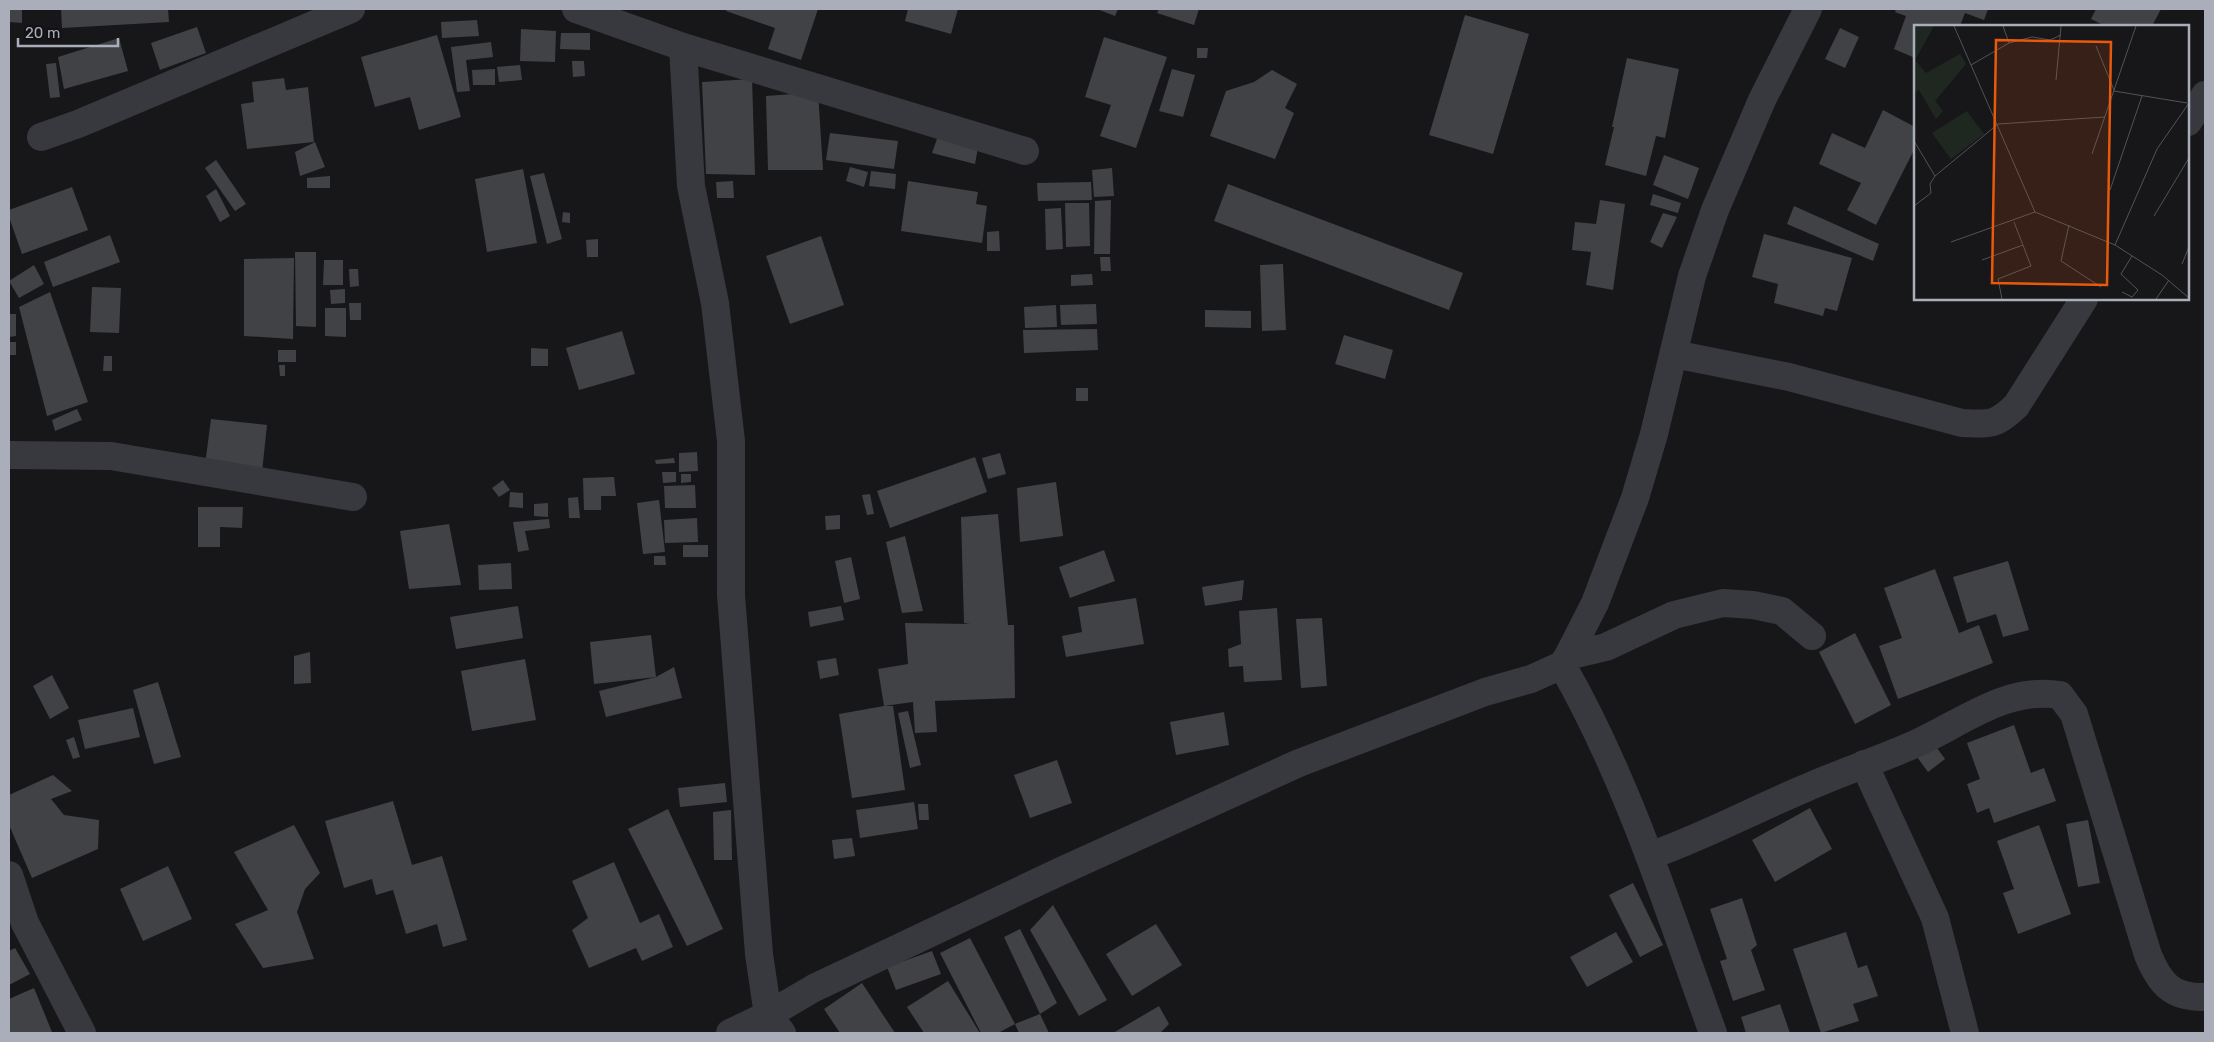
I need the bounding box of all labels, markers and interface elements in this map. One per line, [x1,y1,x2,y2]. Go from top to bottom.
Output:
scale bar [18,15,118,47]
text: 20 m [25,24,60,42]
inset map [1914,25,2189,300]

